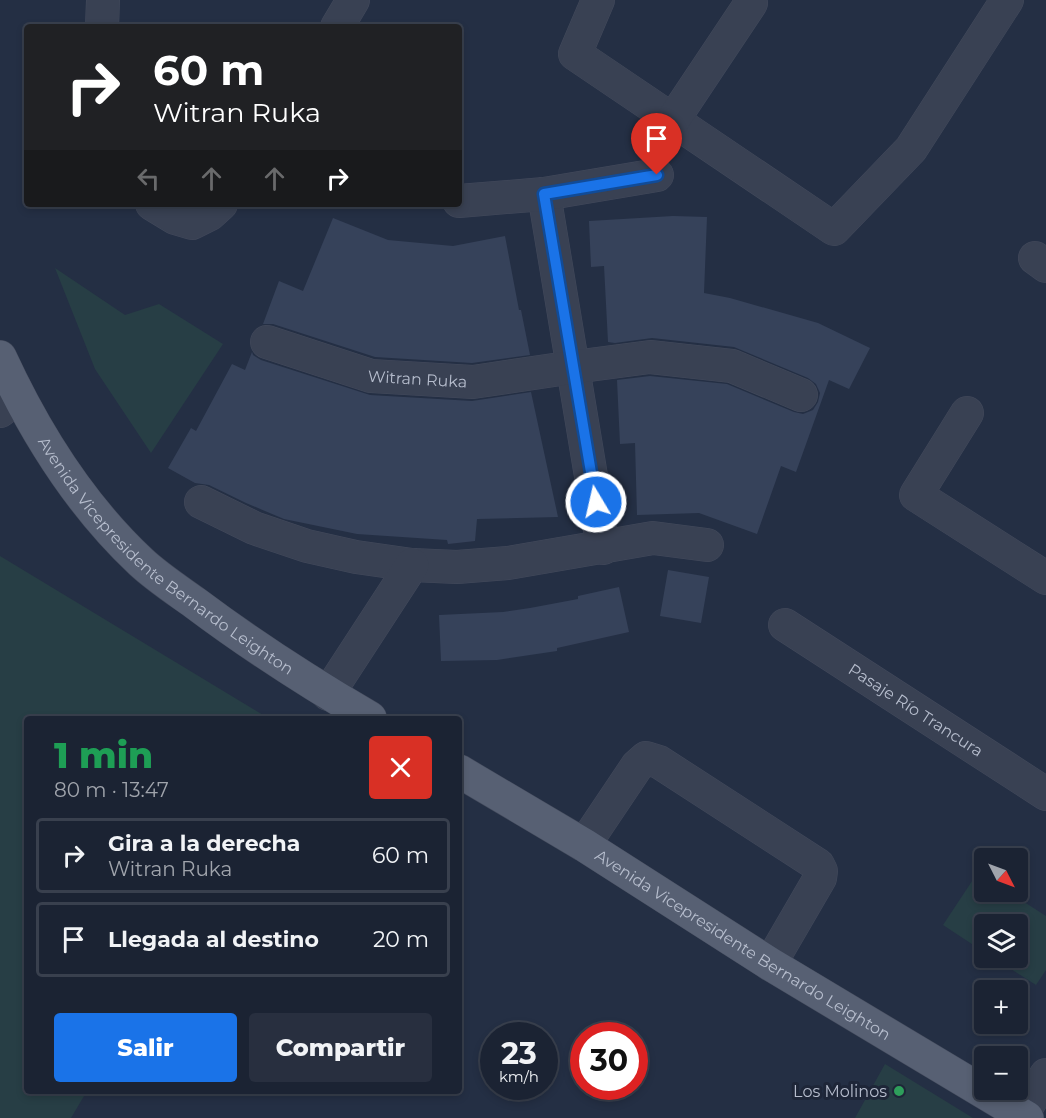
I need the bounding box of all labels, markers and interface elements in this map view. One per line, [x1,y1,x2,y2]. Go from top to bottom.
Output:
text: 60 m [153,44,264,96]
icon: right [54,48,132,126]
text: Witran Ruka [153,96,321,129]
pin [631,113,682,175]
icon: arrive [640,122,673,155]
icon: left [132,162,165,195]
icon: ahead [195,162,228,195]
icon: ahead [258,162,291,195]
icon: right [321,162,354,195]
street label: Witran Ruka [367,366,468,391]
street label: Avenida Vicepresidente Bernardo Leighton [34,433,297,678]
position arrow [564,470,628,534]
street label: Pasaje Río Trancura [845,659,987,760]
text: 1 min [54,733,153,777]
button: close [369,736,432,799]
text: 80 m · 13:47 [54,778,169,802]
text: Gira a la derecha [108,830,300,857]
icon: right [57,839,90,872]
text: 60 m [372,842,429,869]
street label: Avenida Vicepresidente Bernardo Leighton [592,845,894,1044]
north arrow [974,848,1028,902]
map controls [974,848,1028,1100]
text: Witran Ruka [108,857,232,881]
button: layers [974,914,1028,968]
icon: arrive [57,923,90,956]
text: Llegada al destino [108,926,319,953]
text: 20 m [373,926,429,953]
button: + [974,980,1028,1034]
button: Salir [54,1013,237,1082]
button: Compartir [249,1013,432,1082]
speed limit sign: 30 [570,1022,648,1100]
text: 23 [501,1035,537,1072]
button: − [974,1046,1028,1100]
text: km/h [499,1067,539,1086]
place label: Los Molinos [793,1082,887,1101]
marker: Los Molinos [892,1084,906,1098]

